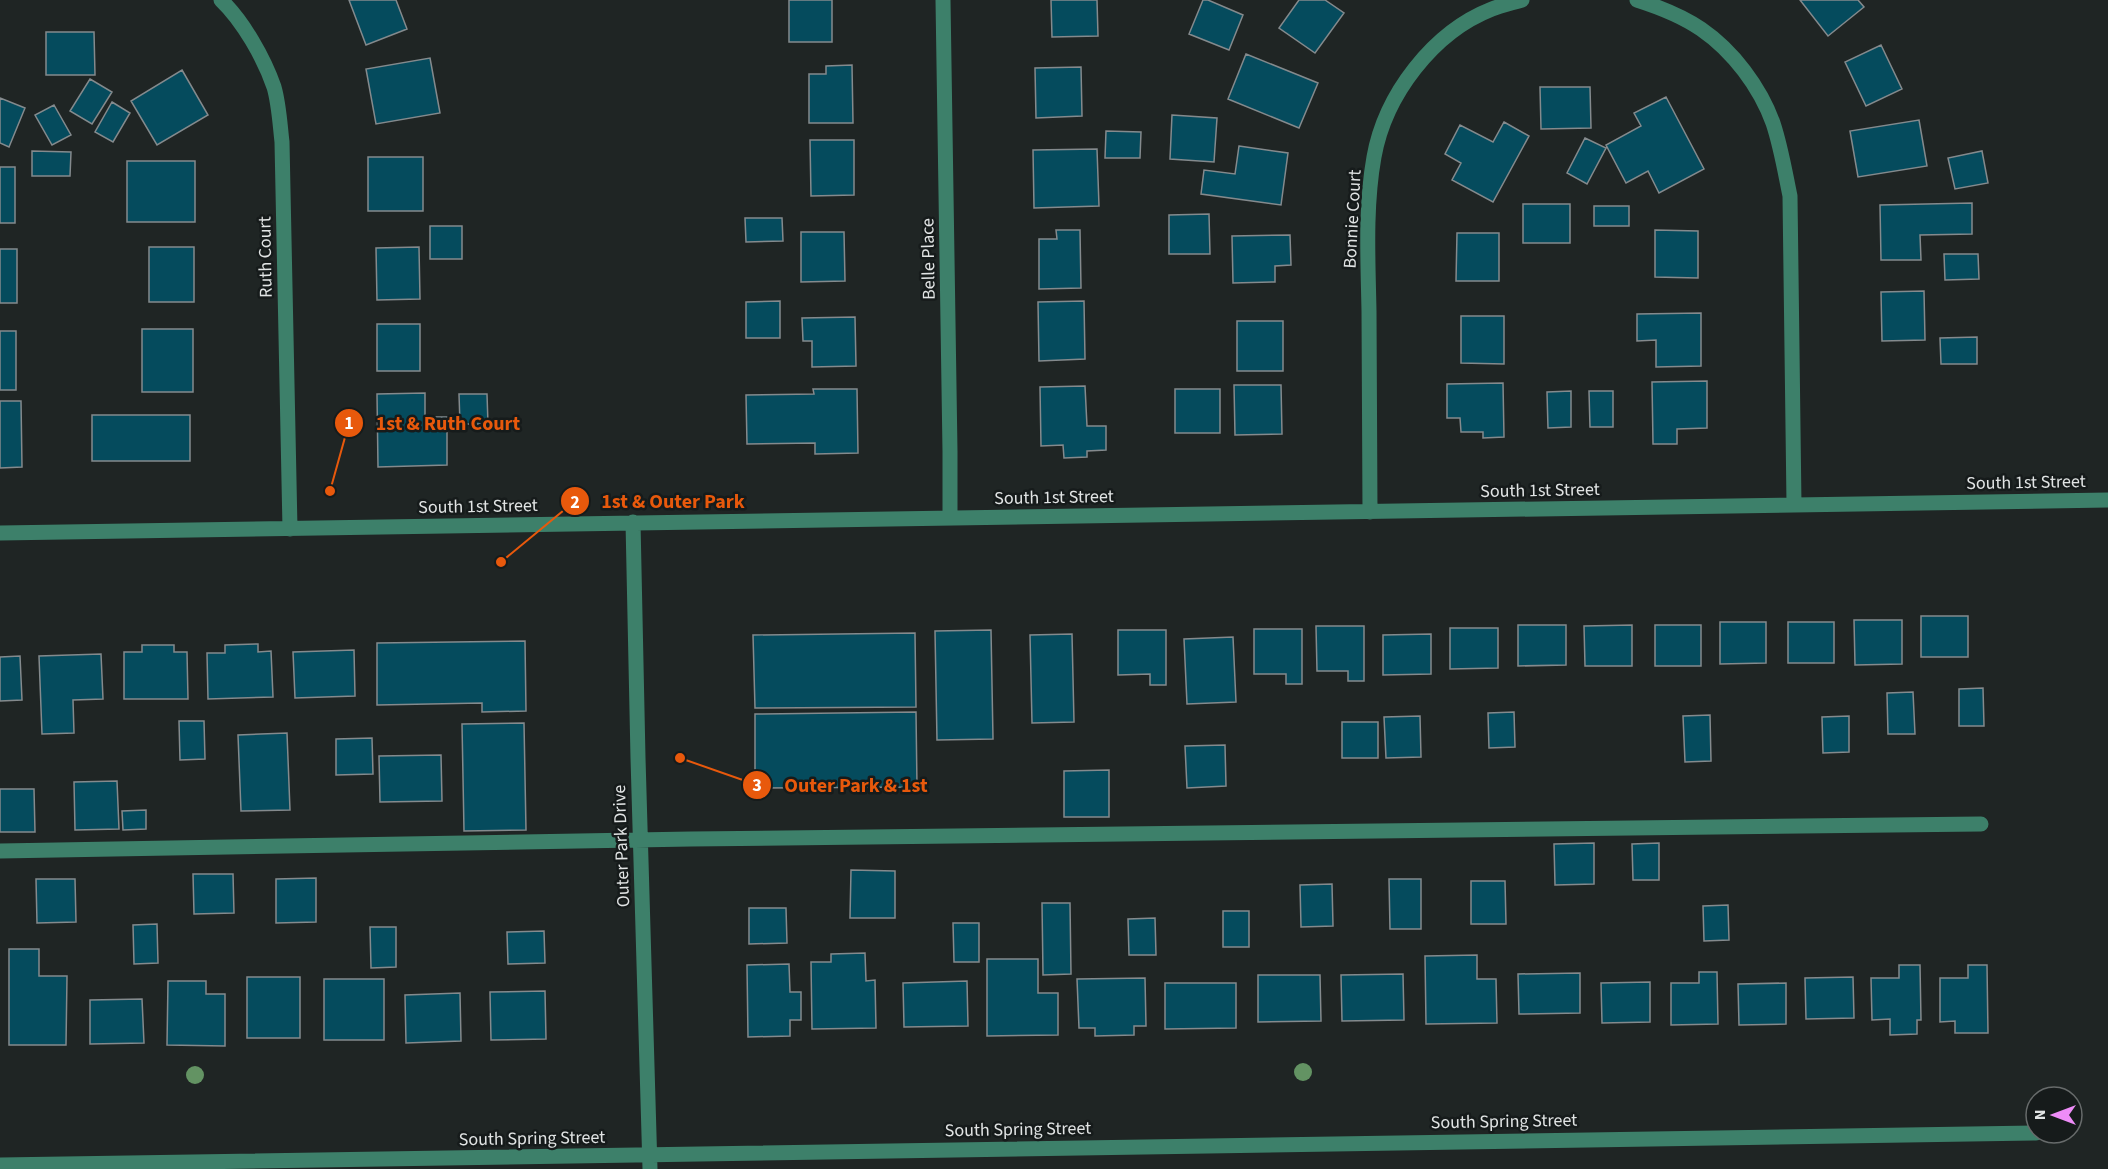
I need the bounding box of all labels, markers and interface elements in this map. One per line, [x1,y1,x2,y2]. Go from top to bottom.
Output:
street label: Bonnie Court [1337,169,1368,269]
street label: Ruth Court [252,216,279,298]
street label: Belle Place [915,218,942,300]
callout: 1st & Ruth Court [334,404,532,442]
text: 1st & Ruth Court [376,410,521,438]
text: 1 [344,411,354,436]
street label: South 1st Street [1966,469,2086,496]
street label: South 1st Street [1480,477,1600,504]
callout: 1st & Outer Park [560,482,757,520]
street label: South 1st Street [994,484,1114,511]
text: 1st & Outer Park [601,488,745,516]
text: 2 [570,490,580,515]
street label: South 1st Street [418,493,538,520]
callout: Outer Park & 1st [742,766,940,804]
text: Outer Park & 1st [784,772,928,800]
text: 3 [752,773,762,798]
street label: Outer Park Drive [607,784,636,908]
north arrow [2024,1085,2084,1145]
street label: South Spring Street [1431,1108,1577,1135]
text: N [2029,1110,2051,1120]
street label: South Spring Street [945,1116,1091,1143]
street label: South Spring Street [459,1125,605,1152]

